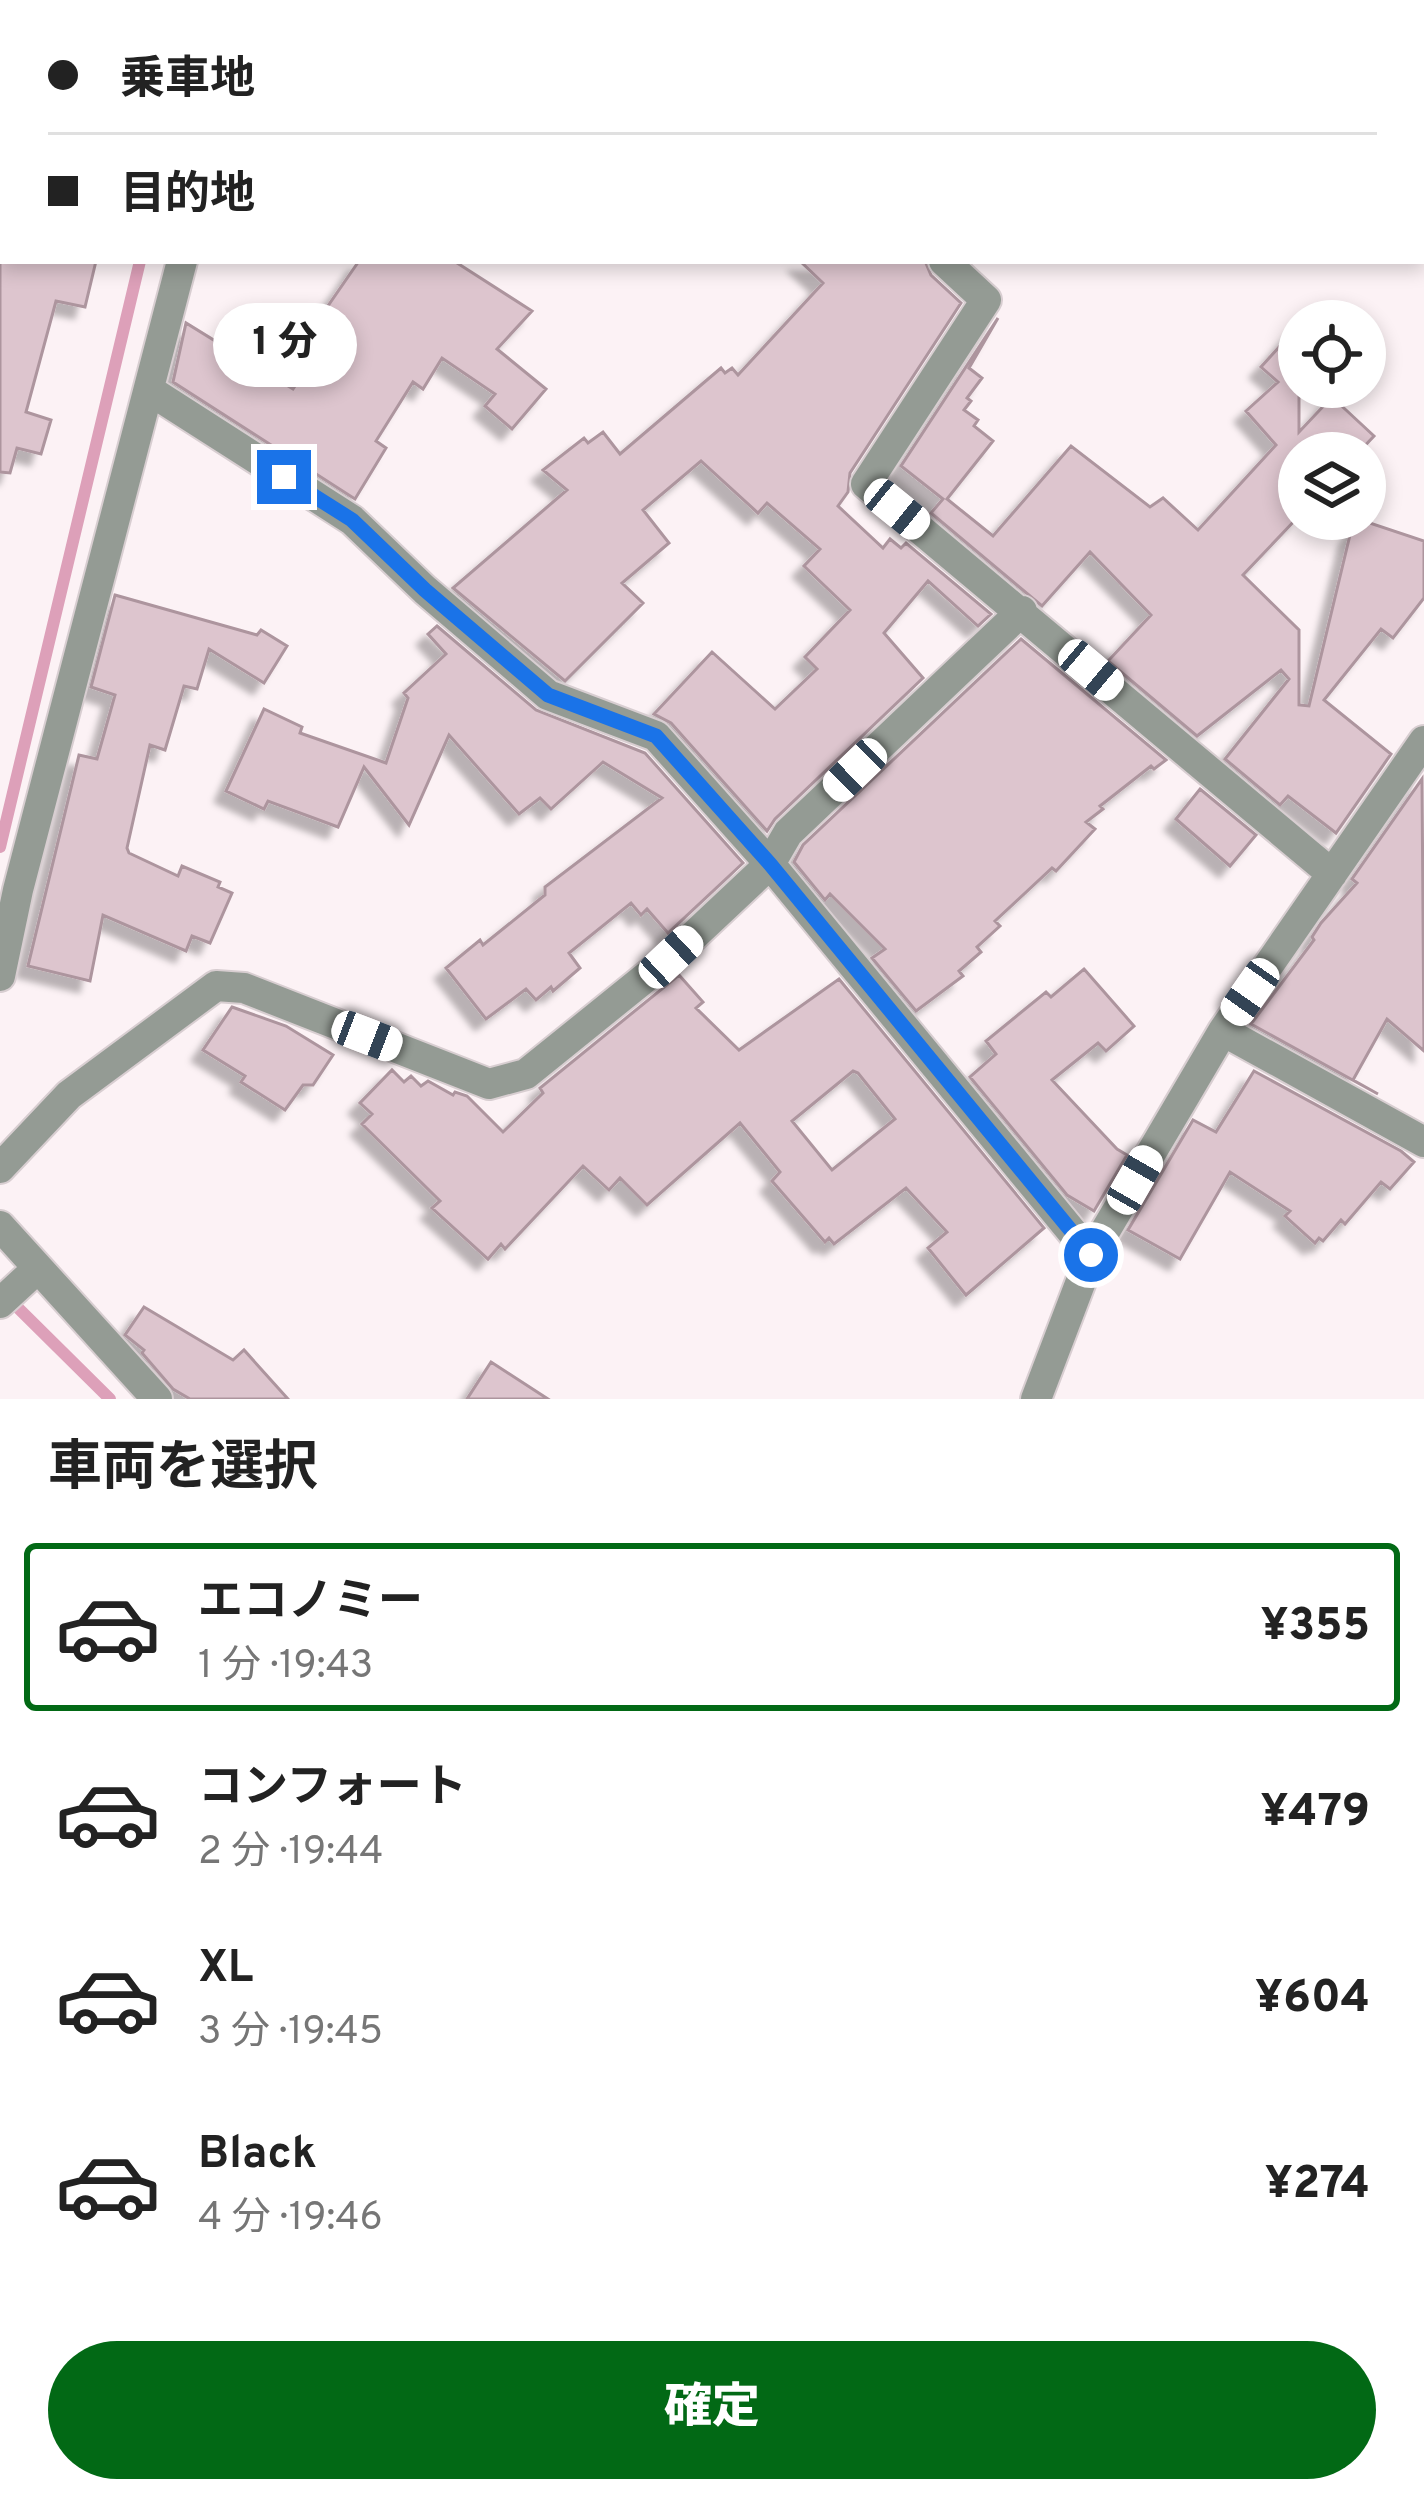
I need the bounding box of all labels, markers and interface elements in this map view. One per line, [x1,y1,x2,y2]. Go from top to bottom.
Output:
text: 乗車地 [120,53,255,110]
text: 目的地 [120,168,255,225]
map controls [1278,300,1386,540]
button: locate [1278,300,1386,408]
callout: 1 分 [212,303,356,387]
text: 1 分 [253,320,317,369]
button: layers [1278,432,1386,540]
route end [257,450,311,504]
car [858,472,936,546]
car [1052,633,1130,707]
car [817,732,893,808]
car [632,919,710,995]
car [1215,952,1285,1032]
car [327,1006,407,1066]
car [1101,1140,1169,1220]
route start [1064,1228,1118,1282]
text: 車両を選択 [48,1436,318,1505]
icon: car [54,1573,162,1681]
text: エコノミー [198,1575,423,1632]
text: ¥355 [1260,1599,1370,1656]
text: 1 分 · 19:43 [198,1643,373,1692]
icon: car [54,1759,162,1867]
text: コンフォート [198,1761,467,1818]
text: ¥479 [1260,1785,1370,1842]
text: 2 分 · 19:44 [198,1829,383,1878]
text: XL [198,1941,253,1998]
icon: car [54,1945,162,2053]
text: ¥604 [1255,1971,1370,2028]
text: 3 分 · 19:45 [198,2009,383,2058]
text: Black [198,2127,317,2184]
icon: car [54,2131,162,2239]
text: ¥274 [1265,2157,1370,2214]
text: 4 分 · 19:46 [198,2195,383,2244]
button: 確定 [48,2341,1376,2479]

